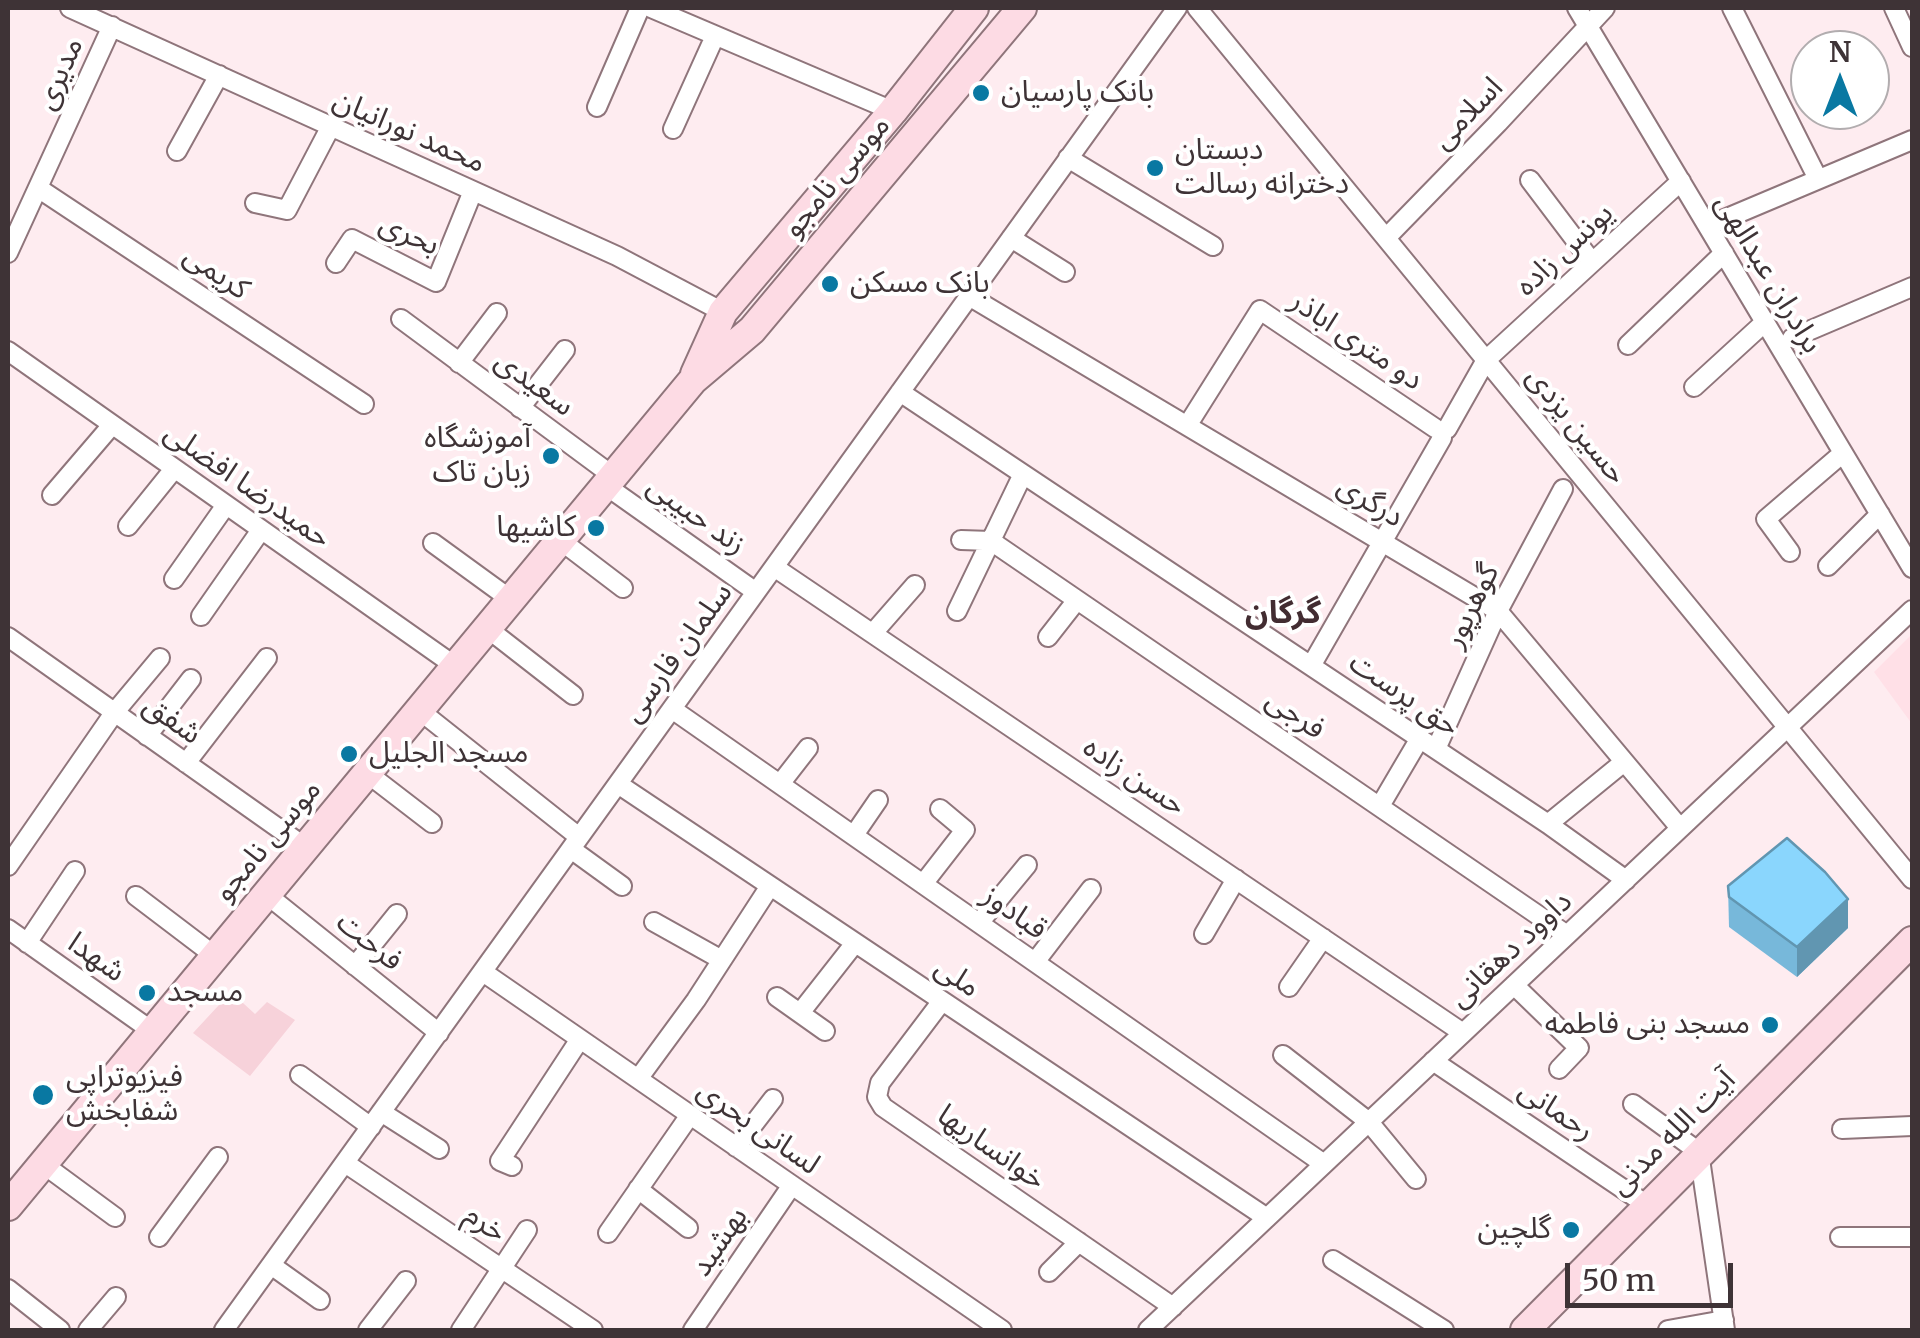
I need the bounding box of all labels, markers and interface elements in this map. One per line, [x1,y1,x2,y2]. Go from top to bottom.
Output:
north arrow [1790,30,1890,130]
street label: مدیری [28,32,92,116]
text: N [1829,34,1851,70]
street label: اسلامی [1425,70,1511,158]
place label: بانک پارسیان [1001,75,1154,111]
street label: محمد نورانیان [327,82,491,182]
marker: بانک پارسیان [970,82,992,104]
street label: موسی نامجو [776,109,898,245]
place label: دبستان دخترانه رسالت [1175,133,1349,204]
marker: دبستان دخترانه رسالت [1144,157,1166,179]
street label: برادران عبدالهی [1706,188,1830,360]
street label: یونس زاده [1509,196,1621,304]
street label: بحری [373,206,445,264]
street label: کریمی [176,238,256,308]
place label: بانک مسکن [850,266,990,302]
marker: بانک مسکن [819,273,841,295]
street label: دو متری اباذر [1283,283,1429,399]
street label: سعیدی [487,343,581,425]
street label: حسین یزدی [1518,360,1634,492]
street label: حمیدرضا افضلی [157,415,337,557]
place label: آموزشگاه زبان تاک [424,421,531,492]
marker: آموزشگاه زبان تاک [540,445,562,467]
street label: درگری [1330,468,1410,536]
street label: زند حبیبی [639,469,753,563]
place label: کاشیها [496,510,576,546]
marker: کاشیها [585,517,607,539]
street label: گوهرپور [1436,558,1508,654]
street label: سلمان فارسی [615,576,741,730]
district label: گرگان [1245,595,1321,633]
street label: حق پرست [1342,645,1466,745]
street label: فرجی [1258,682,1332,748]
street label: شفق [136,687,208,753]
street label: حسن زاده [1076,730,1192,824]
place label: مسجد الجلیل [369,736,529,772]
marker: مسجد الجلیل [338,743,360,765]
street label: موسی نامجو [207,773,329,909]
street label: قبادوز [975,878,1053,948]
street label: داوود دهقانی [1442,884,1580,1016]
street label: فرحت [329,905,409,979]
street label: شهدا [60,926,132,990]
street label: ملی [928,950,986,1006]
place label: مسجد [167,975,243,1011]
marker: مسجد [136,982,158,1004]
place label: مسجد بنی فاطمه [1545,1007,1750,1043]
marker: مسجد بنی فاطمه [1759,1014,1781,1036]
place label: فیزیوتراپی شفابخش [66,1060,183,1130]
street label: آیت الله مدنی [1602,1062,1744,1204]
street label: لسانی بحری [690,1073,826,1183]
street label: رحمانی [1511,1073,1601,1149]
marker: فیزیوتراپی شفابخش [30,1082,56,1108]
street label: خوانساریها [930,1098,1052,1198]
street label: خرم [457,1197,513,1251]
street label: بهشید [684,1200,756,1284]
place label: گلچین [1477,1212,1551,1248]
marker: گلچین [1560,1219,1582,1241]
scale bar [1570,1243,1738,1305]
text: 50 m [1582,1261,1655,1299]

